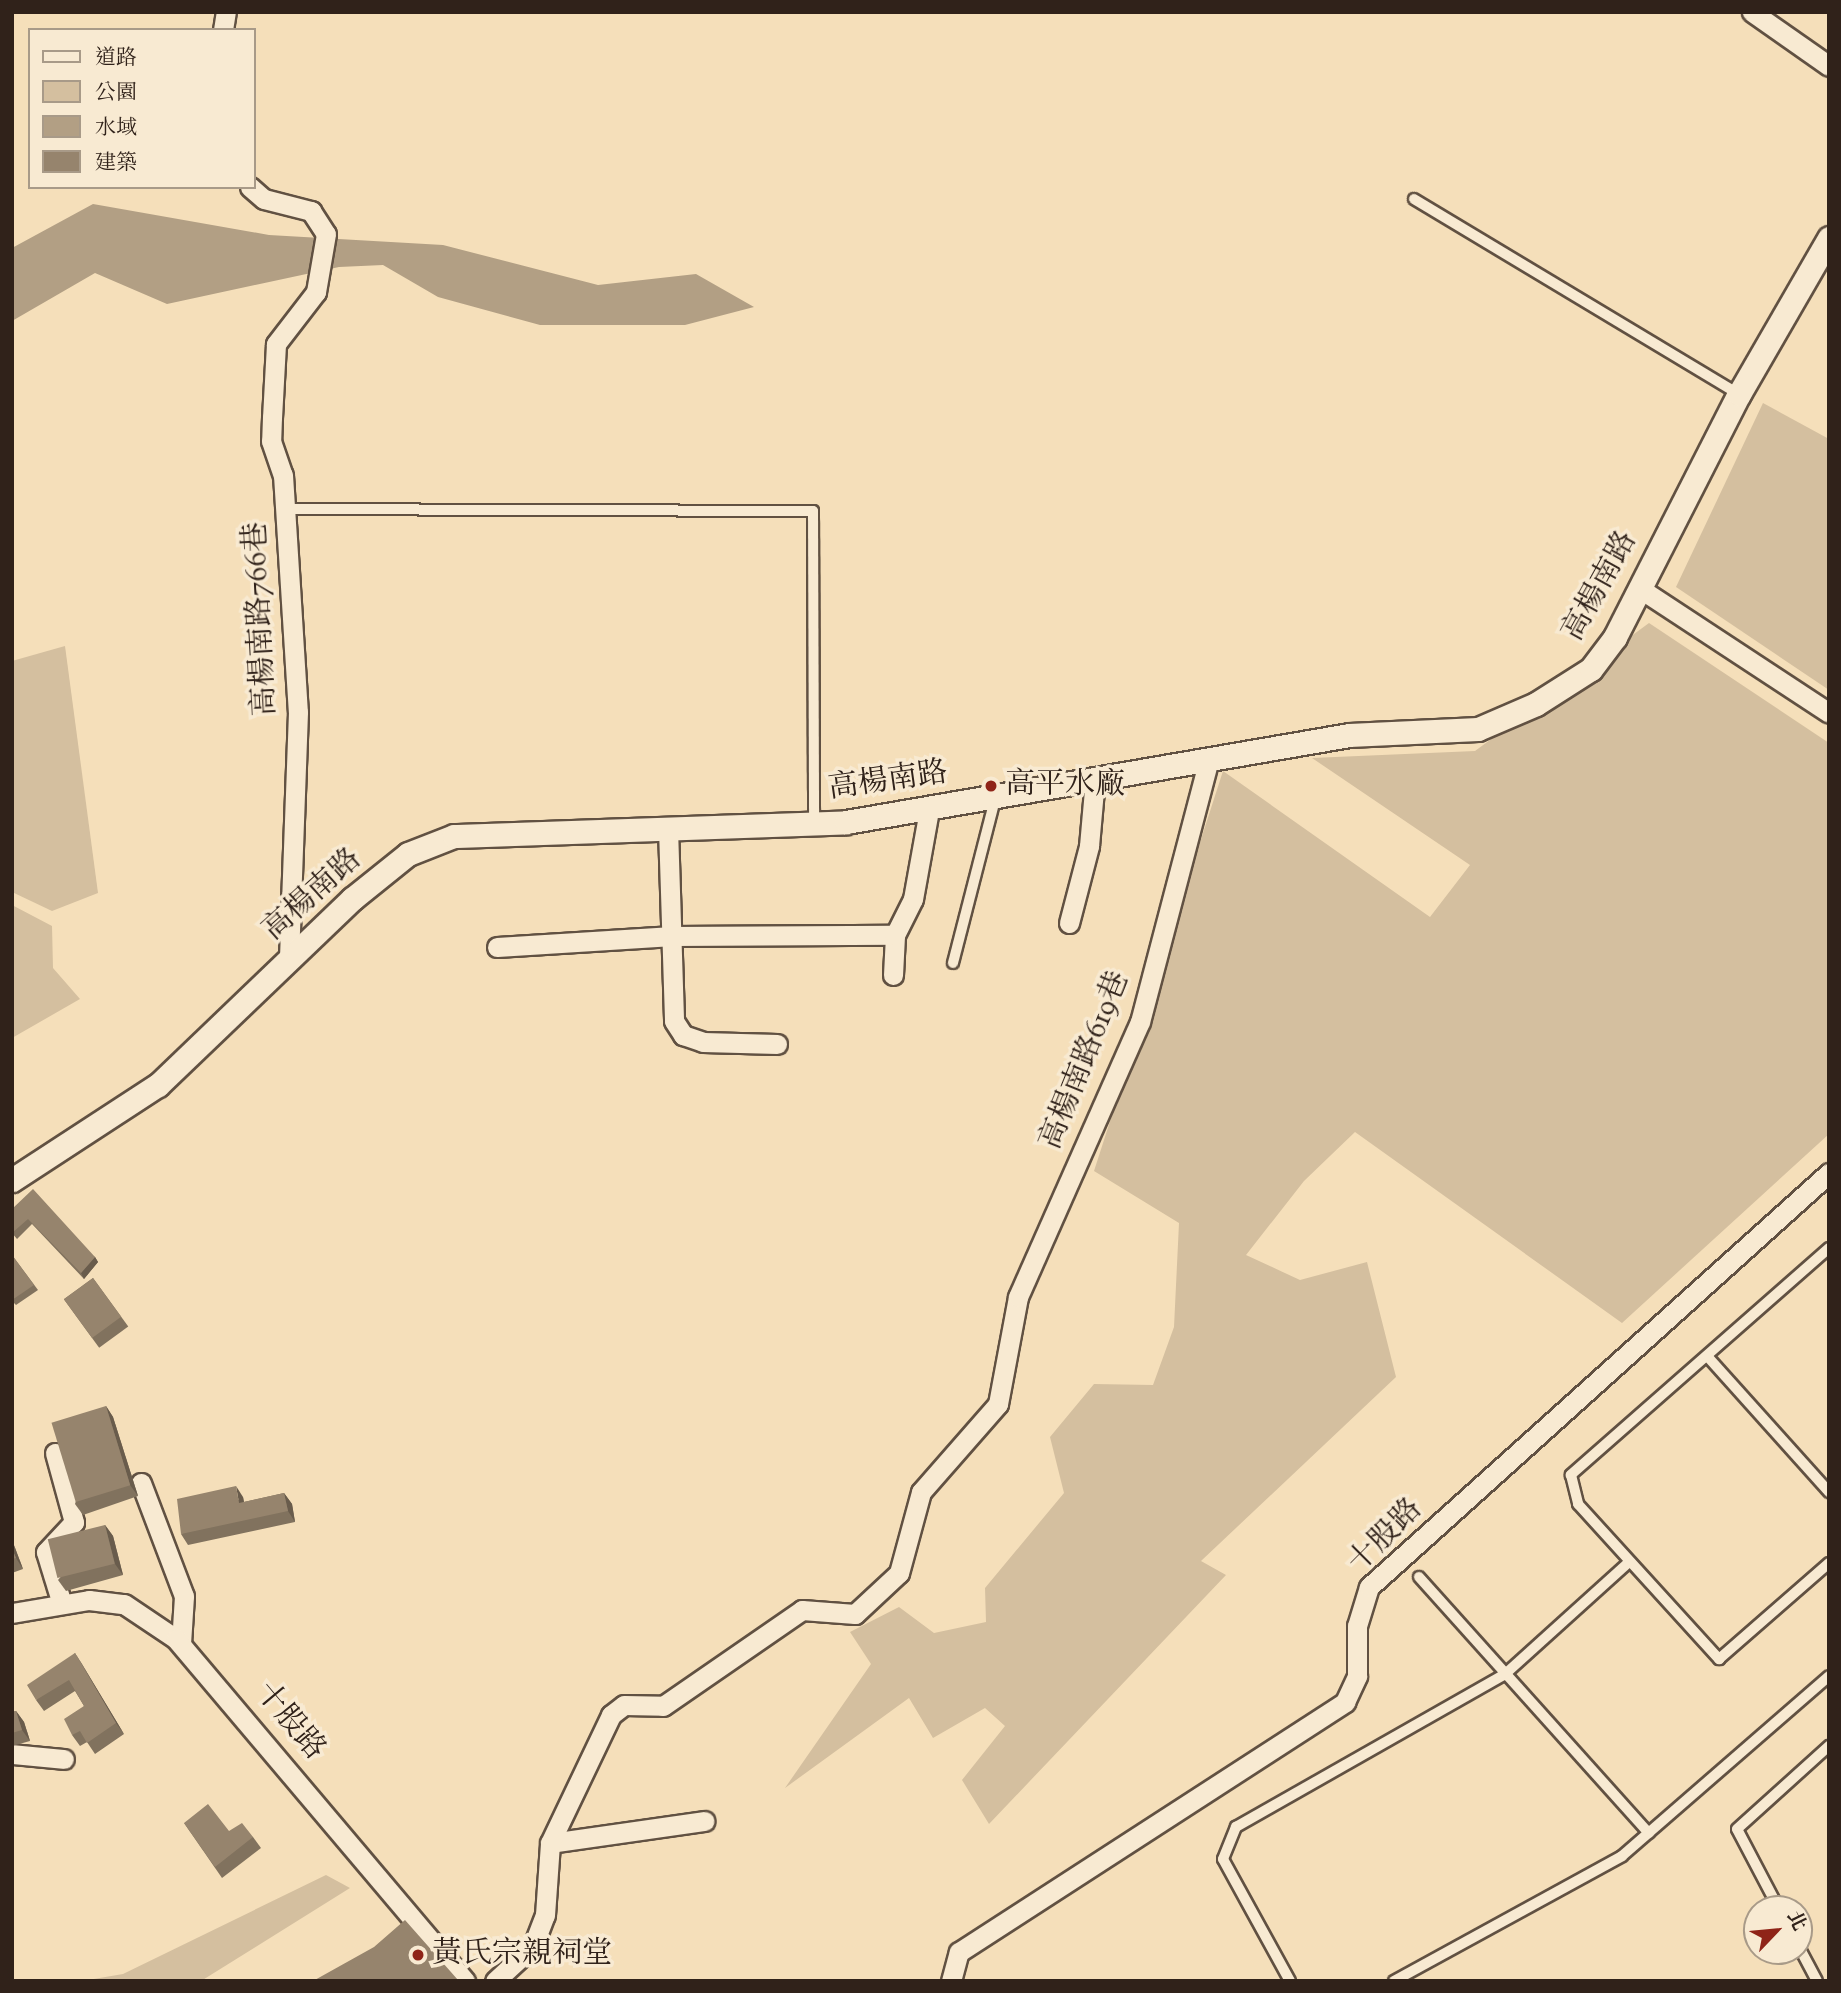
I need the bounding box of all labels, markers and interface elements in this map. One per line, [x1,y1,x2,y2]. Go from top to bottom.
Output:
legend [28,28,256,189]
text: 道路 [95,44,137,74]
text: 公園 [95,79,137,109]
text: 水域 [95,114,137,144]
text: 建築 [95,149,137,179]
street label: 高楊南路766巷 [239,521,285,717]
street label: 高楊南路 [1556,526,1646,648]
street label: 高楊南路 [826,756,950,808]
place label: 高平水廠 [1005,768,1125,804]
marker: 高平水廠 [983,778,999,794]
street label: 高楊南路 [256,842,370,950]
street label: 高楊南路619巷 [1034,967,1138,1155]
street label: 十股路 [1341,1492,1431,1582]
street label: 十股路 [246,1676,332,1768]
north arrow [1743,1895,1813,1965]
text: 北 [1779,1907,1812,1936]
place label: 黃氏宗親祠堂 [432,1937,612,1973]
marker: 黃氏宗親祠堂 [410,1947,426,1963]

